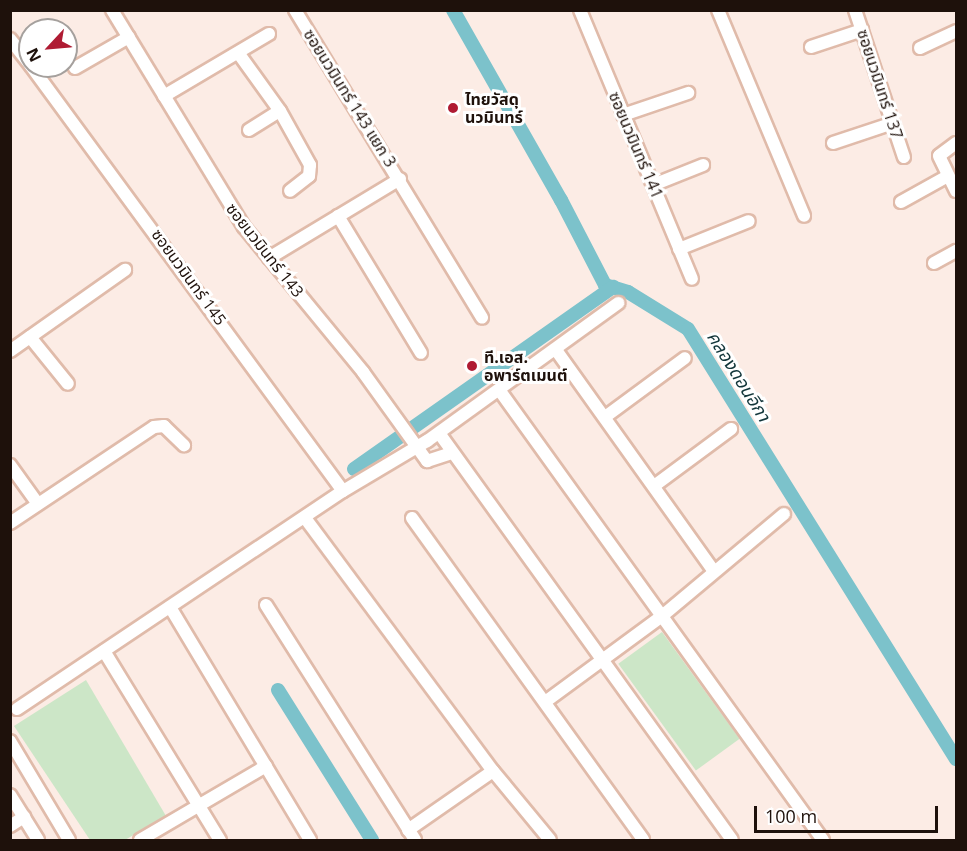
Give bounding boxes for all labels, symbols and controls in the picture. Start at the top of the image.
north arrow [18,18,78,78]
street label: ซอยนวมินทร์ 143 แยก 3 [300,25,400,171]
street label: ซอยนวมินทร์ 137 [853,27,907,141]
text: N [21,44,46,66]
place label: ไทยวัสดุ นวมินทร์ [465,89,523,127]
street label: ซอยนวมินทร์ 141 [605,89,667,201]
marker: ไทยวัสดุ นวมินทร์ [446,101,460,115]
street label: ซอยนวมินทร์ 143 [222,199,308,301]
street label: ซอยนวมินทร์ 145 [148,225,230,329]
water label: คลองดอนอีกา [703,327,775,425]
place label: ที.เอส. อพาร์ตเมนต์ [484,347,567,385]
marker: ที.เอส. อพาร์ตเมนต์ [465,359,479,373]
scale bar [757,794,942,832]
text: 100 m [765,804,817,828]

